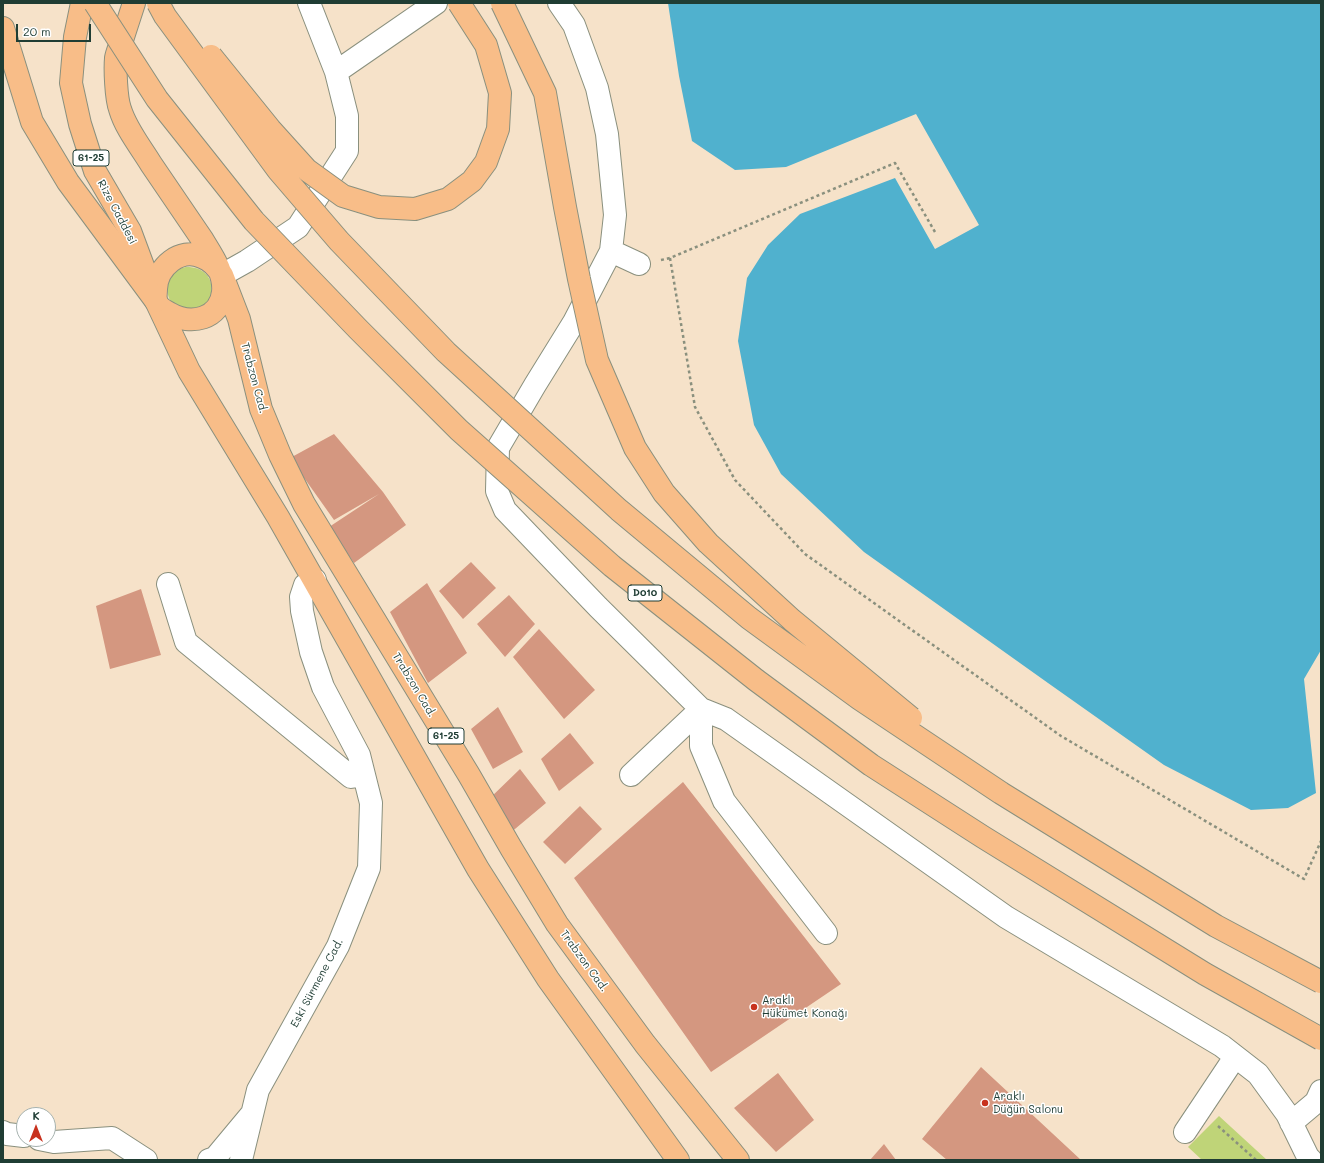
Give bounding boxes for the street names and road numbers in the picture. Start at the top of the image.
road number: 61-25 [73,150,109,166]
street label: Rize Caddesi [94,178,140,246]
street label: Trabzon Cad. [238,341,270,415]
road number: D010 [628,585,662,601]
street label: Trabzon Cad. [390,650,438,720]
road number: 61-25 [428,728,464,744]
street label: Trabzon Cad. [557,928,611,994]
street label: Eski Sürmene Cad. [288,936,346,1030]

